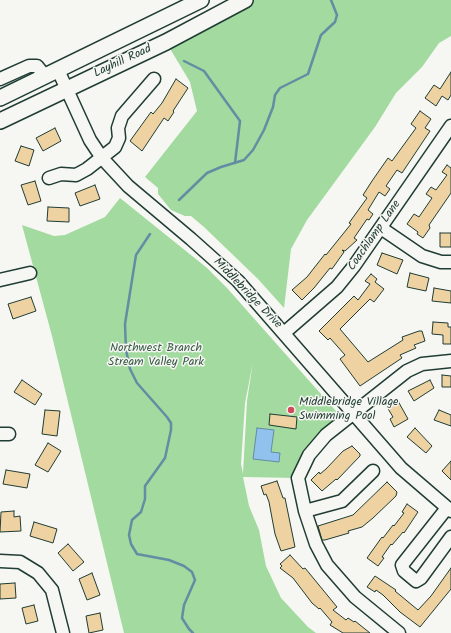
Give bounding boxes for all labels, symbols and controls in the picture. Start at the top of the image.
street label: Layhill Road [92,42,154,82]
street label: Coachlamp Lane [345,198,405,274]
street label: Middlebridge Drive [210,256,284,332]
park label: Northwest Branch Stream Valley Park [108,342,204,370]
place label: Middlebridge Village Swimming Pool [299,396,399,424]
marker: Middlebridge Village Swimming Pool [286,405,296,415]

